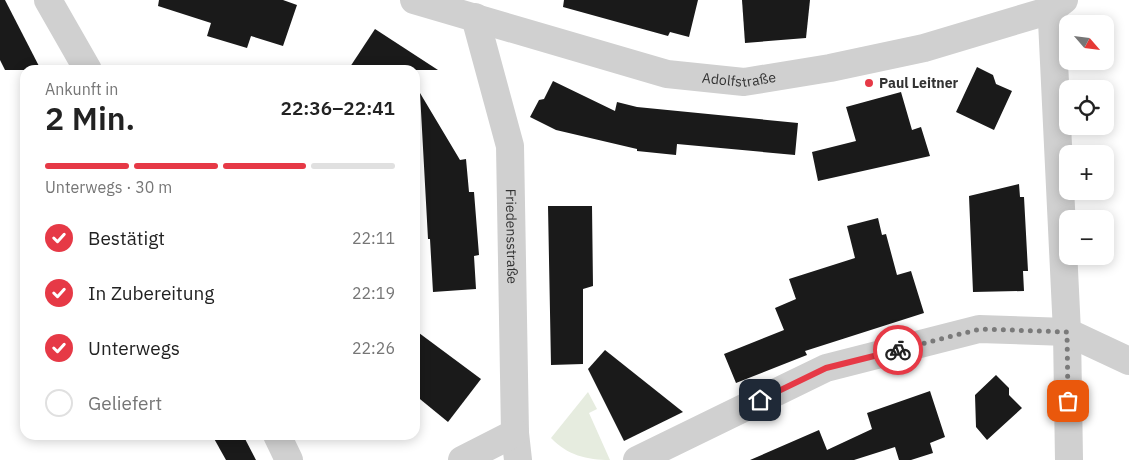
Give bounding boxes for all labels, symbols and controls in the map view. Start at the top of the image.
north arrow [1059,15,1114,70]
map controls [1059,15,1114,265]
street label: Adolfstraße [701,68,777,91]
place label: Paul Leitner [879,74,959,92]
marker: Paul Leitner [863,77,875,89]
text: Ankunft in [45,79,118,99]
button: locate [1059,80,1114,135]
text: 22:36–22:41 [281,96,395,120]
text: 2 Min. [45,97,135,139]
button: + [1059,145,1114,200]
text: Unterwegs · 30 m [45,177,172,197]
street label: Friedensstraße [502,189,521,284]
button: − [1059,210,1114,265]
icon: check [45,224,73,252]
text: Bestätigt [88,226,165,250]
text: 22:11 [352,228,395,248]
icon: check [45,279,73,307]
text: In Zubereitung [88,281,214,305]
text: 22:19 [352,283,395,303]
courier [873,325,923,375]
icon: check [45,334,73,362]
text: Unterwegs [88,336,180,360]
icon: bike [884,336,912,364]
text: 22:26 [352,338,395,358]
pin [739,379,781,421]
pin [1047,380,1089,422]
icon: home [746,386,774,414]
icon: bag [1054,387,1082,415]
text: Geliefert [88,391,162,415]

